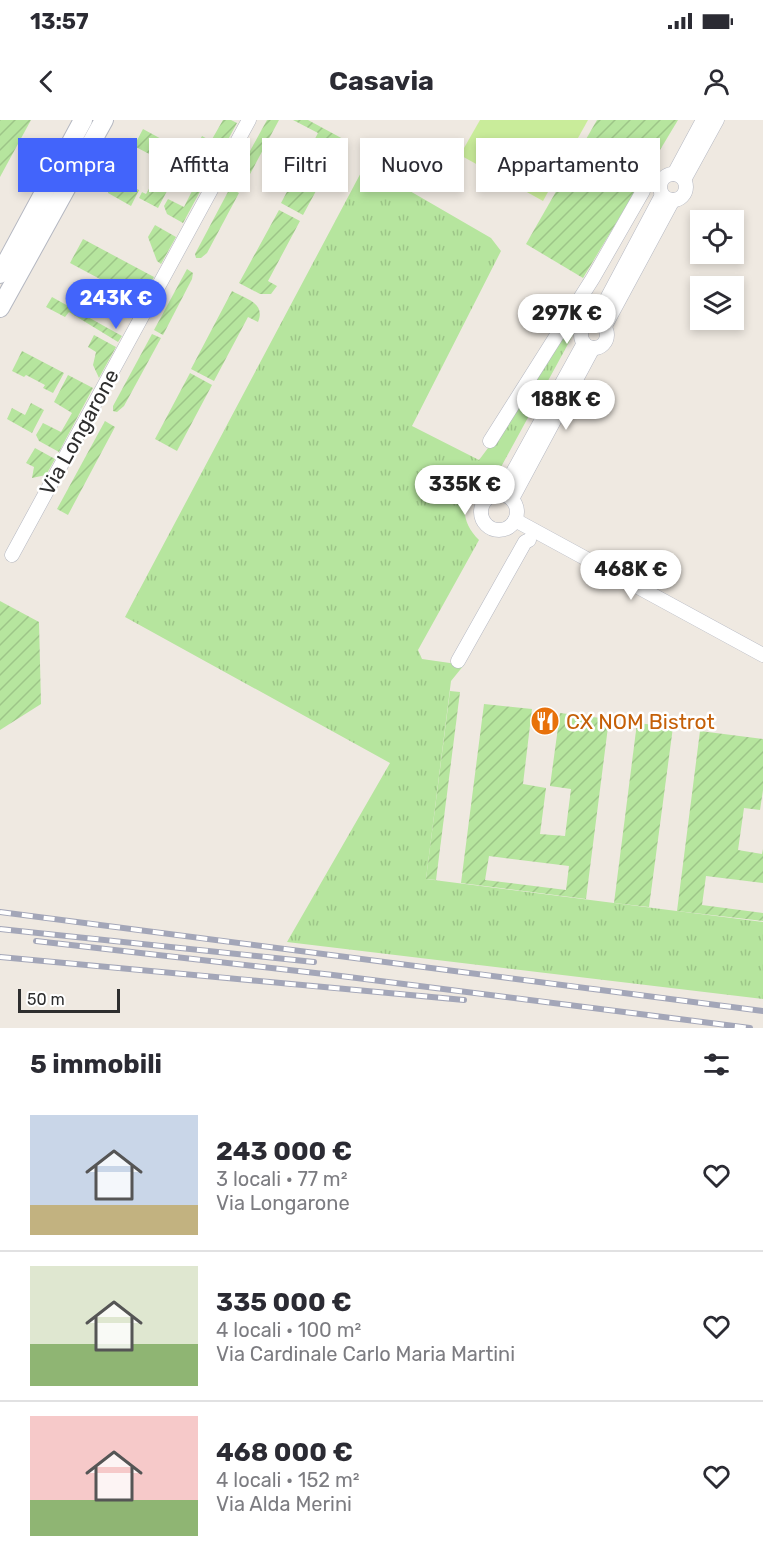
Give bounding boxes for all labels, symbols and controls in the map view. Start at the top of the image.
text: 13:57 [30,8,89,35]
icon: back [30,65,63,98]
text: Casavia [329,65,434,97]
icon: person [700,65,733,98]
chip: Compra [18,138,137,192]
chip: Affitta [149,138,250,192]
chip: Filtri [262,138,348,192]
chip: Nuovo [360,138,464,192]
chip: Appartamento [476,138,660,192]
map controls [690,210,744,330]
button: locate [690,210,744,264]
button: layers [690,276,744,330]
pin: 243K € [67,279,165,330]
text: 243K € [80,286,152,310]
pin: 297K € [518,294,616,345]
text: 297K € [532,301,602,325]
street label: Via Longarone [34,365,124,499]
pin: 188K € [517,380,615,431]
text: 188K € [531,387,601,411]
pin: 335K € [416,465,514,516]
text: 335K € [429,472,501,496]
pin: 468K € [582,550,680,601]
text: 468K € [594,557,668,581]
restaurant icon: CX NOM Bistrot [529,705,561,737]
place label: CX NOM Bistrot [566,709,715,734]
scale bar [18,986,120,1013]
text: 50 m [27,990,65,1009]
icon: filters [700,1048,733,1081]
text: 5 immobili [30,1049,162,1080]
text: 243 000 € [216,1136,352,1167]
icon: home [78,1139,150,1211]
icon: heart [700,1159,733,1192]
text: 3 locali · 77 m² [216,1167,347,1191]
text: Via Longarone [216,1191,350,1215]
text: 335 000 € [216,1287,352,1318]
icon: home [78,1290,150,1362]
icon: heart [700,1310,733,1343]
text: 4 locali · 100 m² [216,1318,361,1342]
text: Via Cardinale Carlo Maria Martini [216,1342,515,1366]
text: 468 000 € [216,1437,353,1468]
icon: home [78,1440,150,1512]
icon: heart [700,1460,733,1493]
text: 4 locali · 152 m² [216,1468,360,1492]
text: Via Alda Merini [216,1492,352,1516]

